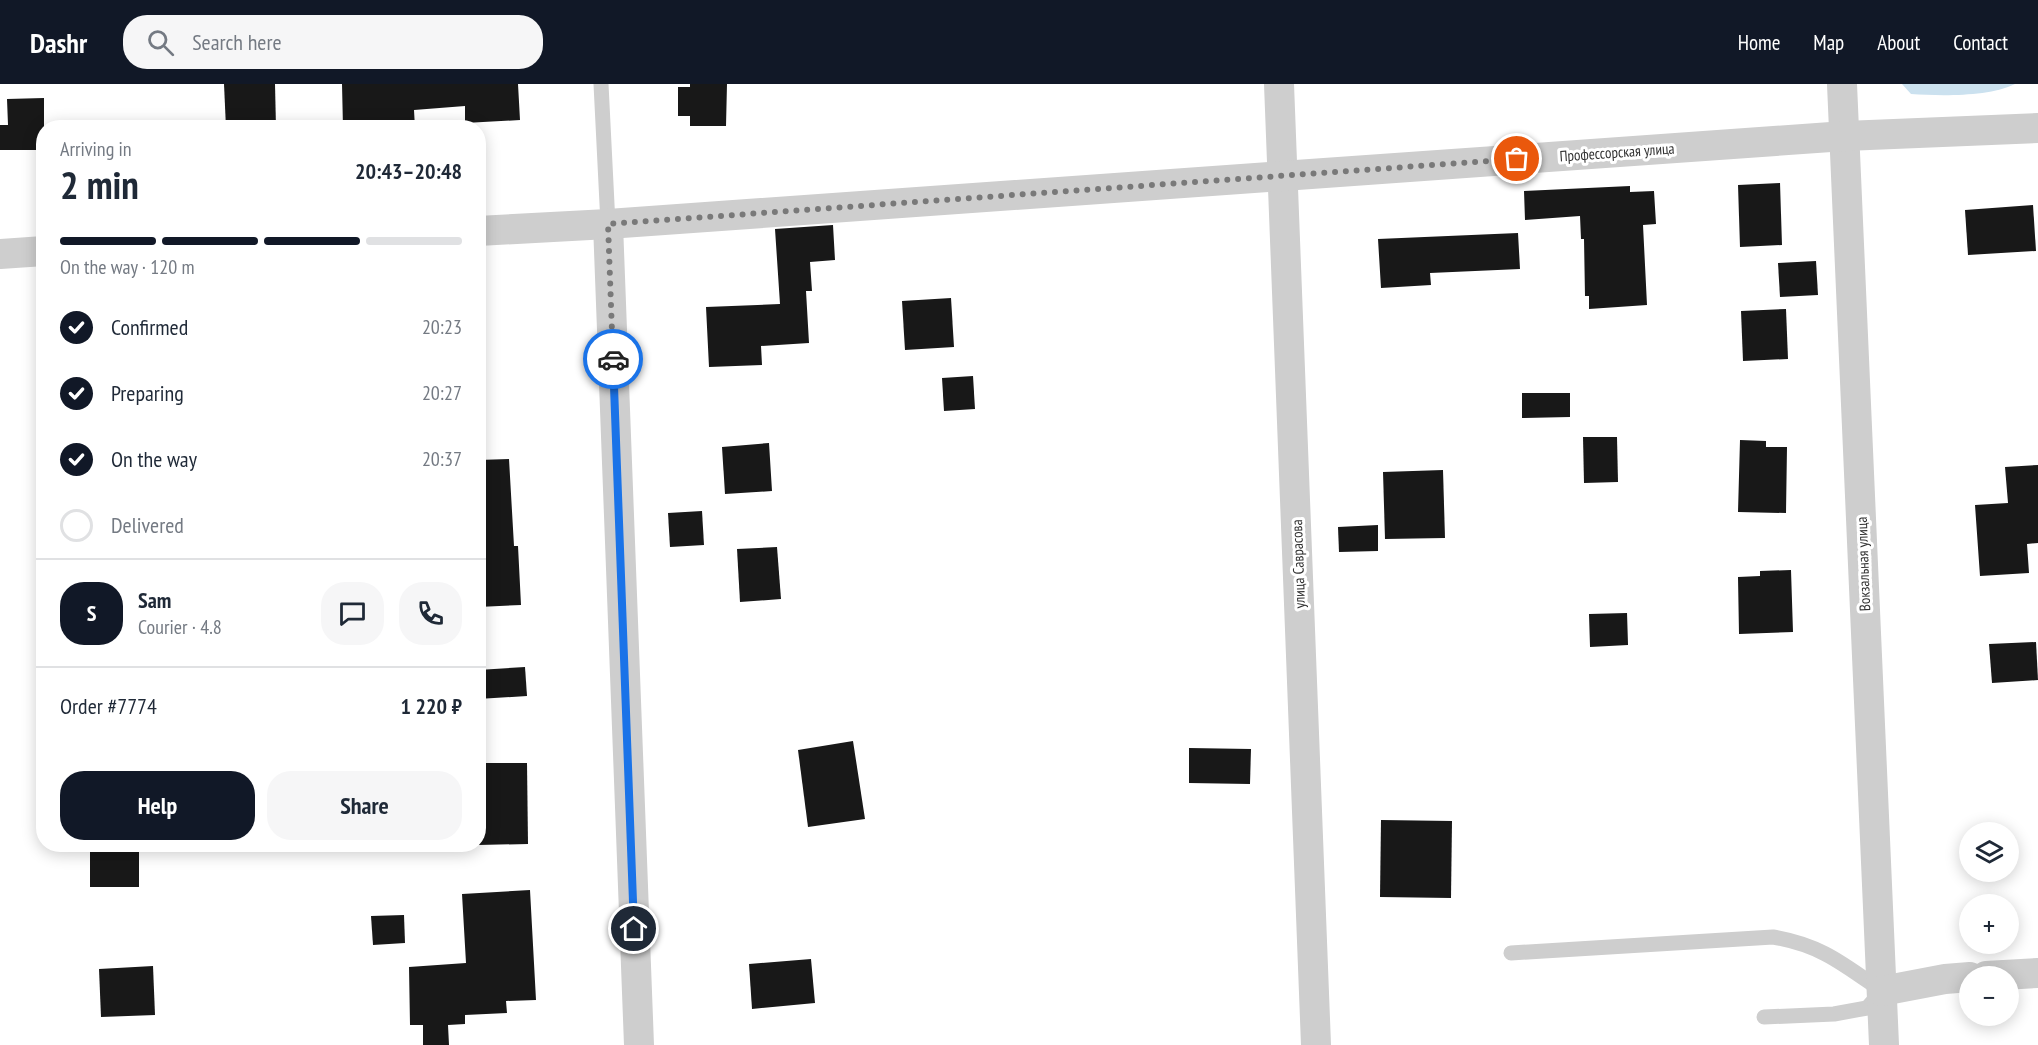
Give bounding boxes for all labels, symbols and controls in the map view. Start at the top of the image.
search box [123,15,543,69]
text: Dashr [30,24,87,61]
icon: search [144,26,177,59]
text: Search here [192,28,282,56]
text: Home [1738,29,1780,56]
text: Map [1813,29,1844,56]
text: About [1877,29,1920,56]
text: Contact [1953,29,2008,56]
pin [1491,133,1542,184]
text: Arriving in [60,136,132,162]
street label: Профессорская улица [1559,139,1675,165]
icon: bag [1500,142,1533,175]
text: 20:43–20:48 [355,157,462,185]
text: 2 min [60,159,139,210]
text: On the way · 120 m [60,254,195,280]
icon: check [60,311,93,344]
text: Confirmed [111,313,188,341]
text: 20:23 [422,314,462,340]
courier [583,329,643,389]
icon: car [597,343,630,376]
icon: check [60,377,93,410]
text: Preparing [111,379,184,407]
text: 20:27 [422,380,462,406]
icon: check [60,443,93,476]
text: On the way [111,445,197,473]
text: 20:37 [422,446,462,472]
text: Delivered [111,511,184,539]
street label: Вокзальная улица [1852,516,1874,612]
street label: улица Саврасова [1287,519,1309,609]
button: chat [321,582,384,645]
button: phone [399,582,462,645]
text: Sam [138,586,171,614]
text: S [87,599,96,627]
text: Courier · 4.8 [138,614,222,640]
text: Order #7774 [60,692,157,720]
text: 1 220 ₽ [400,692,462,720]
button: Help [60,771,255,840]
button: Share [267,771,462,840]
map controls [1959,822,2019,1026]
button: layers [1959,822,2019,882]
button: + [1959,894,2019,954]
pin [608,903,659,954]
icon: home [617,912,650,945]
button: − [1959,966,2019,1026]

